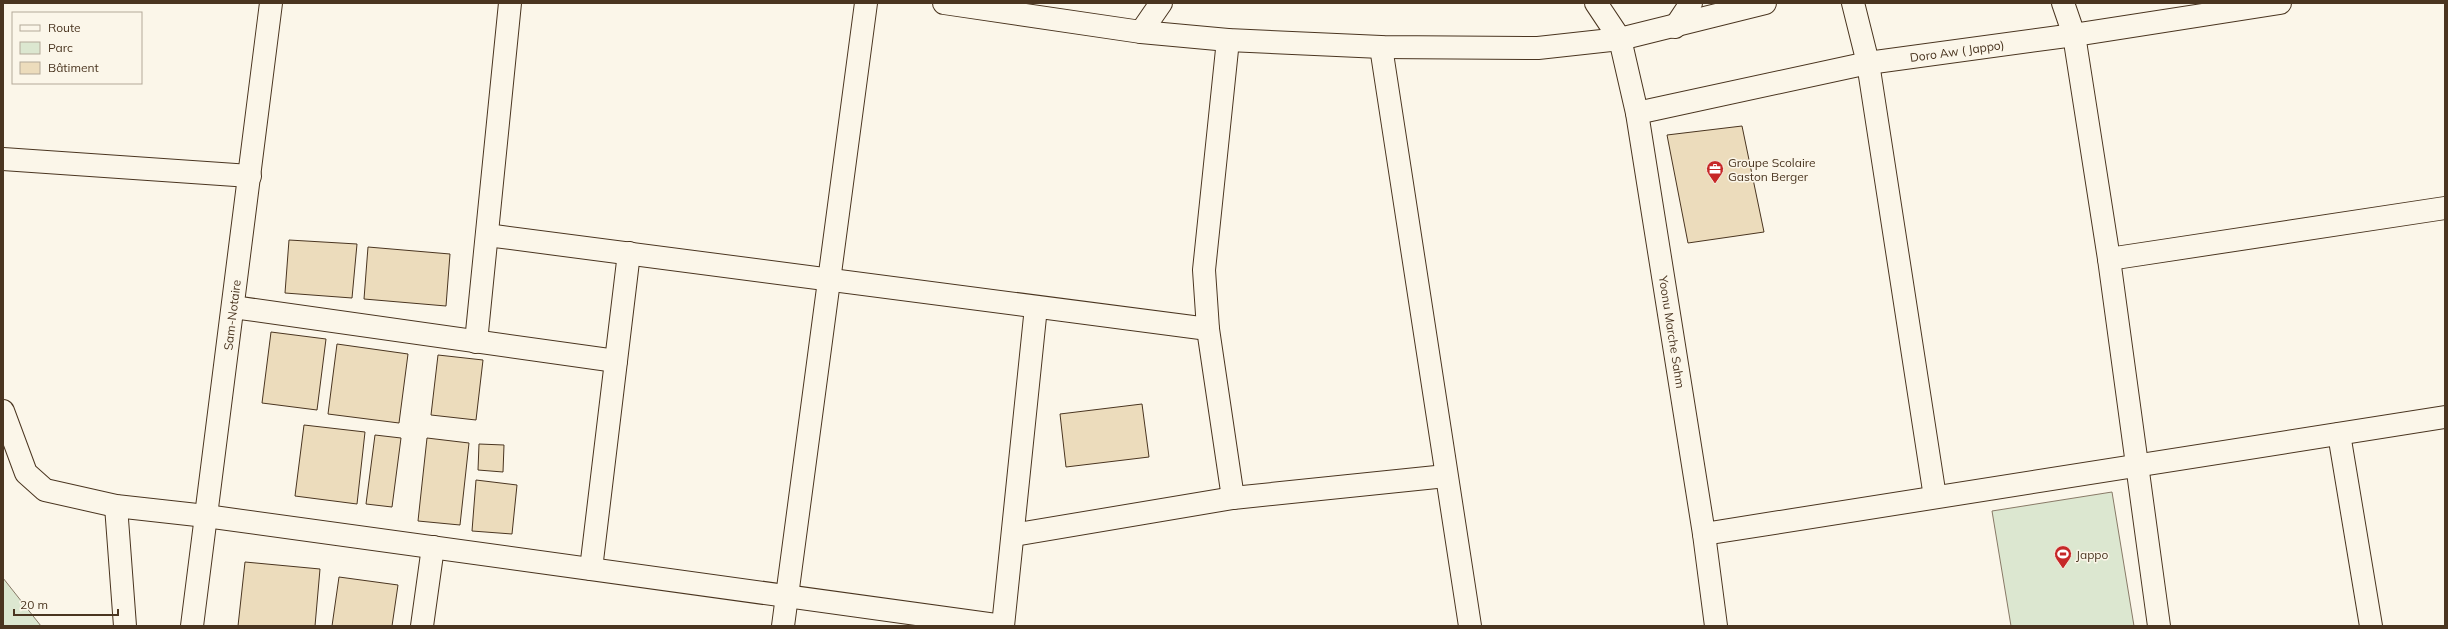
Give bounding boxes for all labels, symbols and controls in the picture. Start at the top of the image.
legend [12,12,142,84]
text: Route [48,20,81,35]
street label: Doro Aw ( Jappo) [1909,37,2005,65]
text: Parc [48,40,73,55]
text: Bâtiment [48,60,99,75]
place label: Groupe Scolaire Gaston Berger [1728,155,1816,184]
office icon: Groupe Scolaire Gaston Berger [1705,159,1725,184]
street label: Yoonu Marche Sahm [1656,274,1688,389]
street label: Sam-Notaire [220,279,244,351]
sports icon: Jappo [2053,544,2073,569]
place label: Jappo [2076,547,2109,562]
scale bar [14,591,118,617]
text: 20 m [20,597,48,612]

